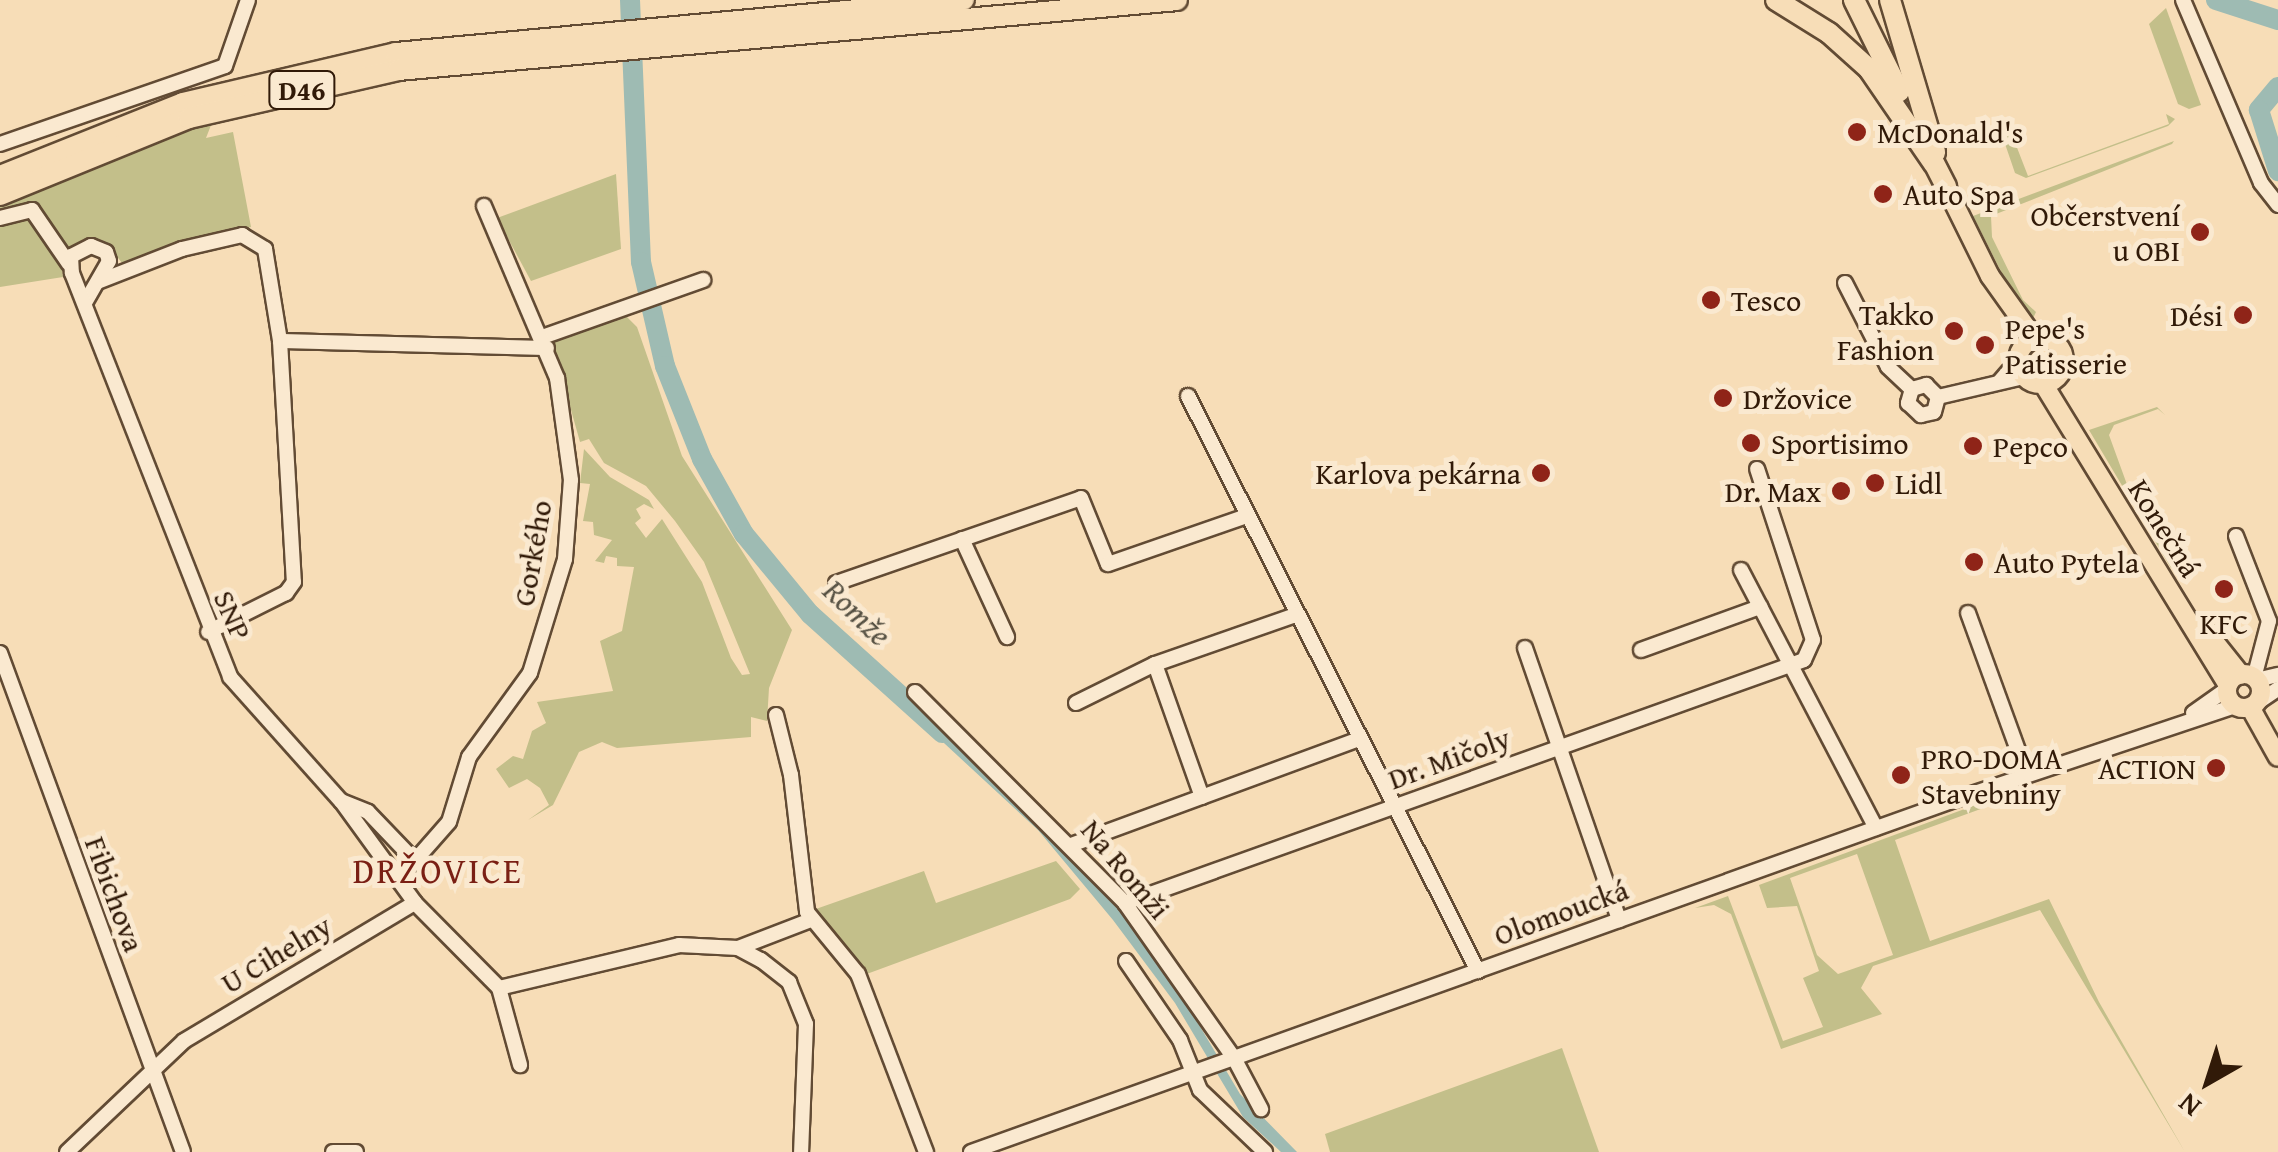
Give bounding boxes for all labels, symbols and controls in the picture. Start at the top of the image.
road number: D46 [267,67,337,113]
place label: McDonald's [1877,114,2024,150]
marker: McDonald's [1846,121,1868,143]
place label: Auto Spa [1903,176,2015,212]
marker: Auto Spa [1872,183,1894,205]
place label: Občerstvení u OBI [2030,197,2180,268]
marker: Občerstvení u OBI [2189,221,2211,243]
place label: Tesco [1731,282,1801,318]
marker: Tesco [1700,289,1722,311]
place label: Takko Fashion [1837,296,1934,366]
place label: Dési [2170,297,2223,333]
marker: Dési [2232,304,2254,326]
place label: Pepe's Patisserie [2005,310,2127,380]
marker: Takko Fashion [1943,320,1965,342]
marker: Pepe's Patisserie [1974,334,1996,356]
place label: Držovice [1743,380,1852,416]
marker: Držovice [1712,387,1734,409]
place label: Sportisimo [1771,425,1909,461]
place label: Pepco [1993,428,2068,464]
marker: Sportisimo [1740,432,1762,454]
marker: Pepco [1962,435,1984,457]
place label: Karlova pekárna [1315,455,1521,491]
marker: Karlova pekárna [1530,462,1552,484]
place label: Lidl [1895,465,1942,501]
marker: Lidl [1864,472,1886,494]
place label: Dr. Max [1725,473,1821,509]
street label: Konečná [2121,473,2209,583]
marker: Dr. Max [1830,480,1852,502]
street label: Gorkého [505,497,559,609]
place label: Auto Pytela [1994,544,2139,580]
marker: Auto Pytela [1963,551,1985,573]
water label: Romže [815,572,899,654]
marker: KFC [2213,578,2235,600]
street label: SNP [206,585,260,645]
place label: KFC [2200,605,2248,641]
street label: Dr. Mičoly [1383,719,1515,797]
place label: PRO-DOMA Stavebniny [1921,740,2062,810]
place label: ACTION [2098,750,2196,786]
marker: ACTION [2205,757,2227,779]
marker: PRO-DOMA Stavebniny [1890,764,1912,786]
street label: Na Romži [1074,812,1178,926]
street label: Fibichova [78,831,152,957]
district label: DRŽOVICE [353,850,523,892]
street label: Olomoucká [1489,871,1633,953]
street label: U Cihelny [214,907,338,1001]
north arrow [2158,1032,2258,1132]
text: N [2169,1084,2209,1128]

